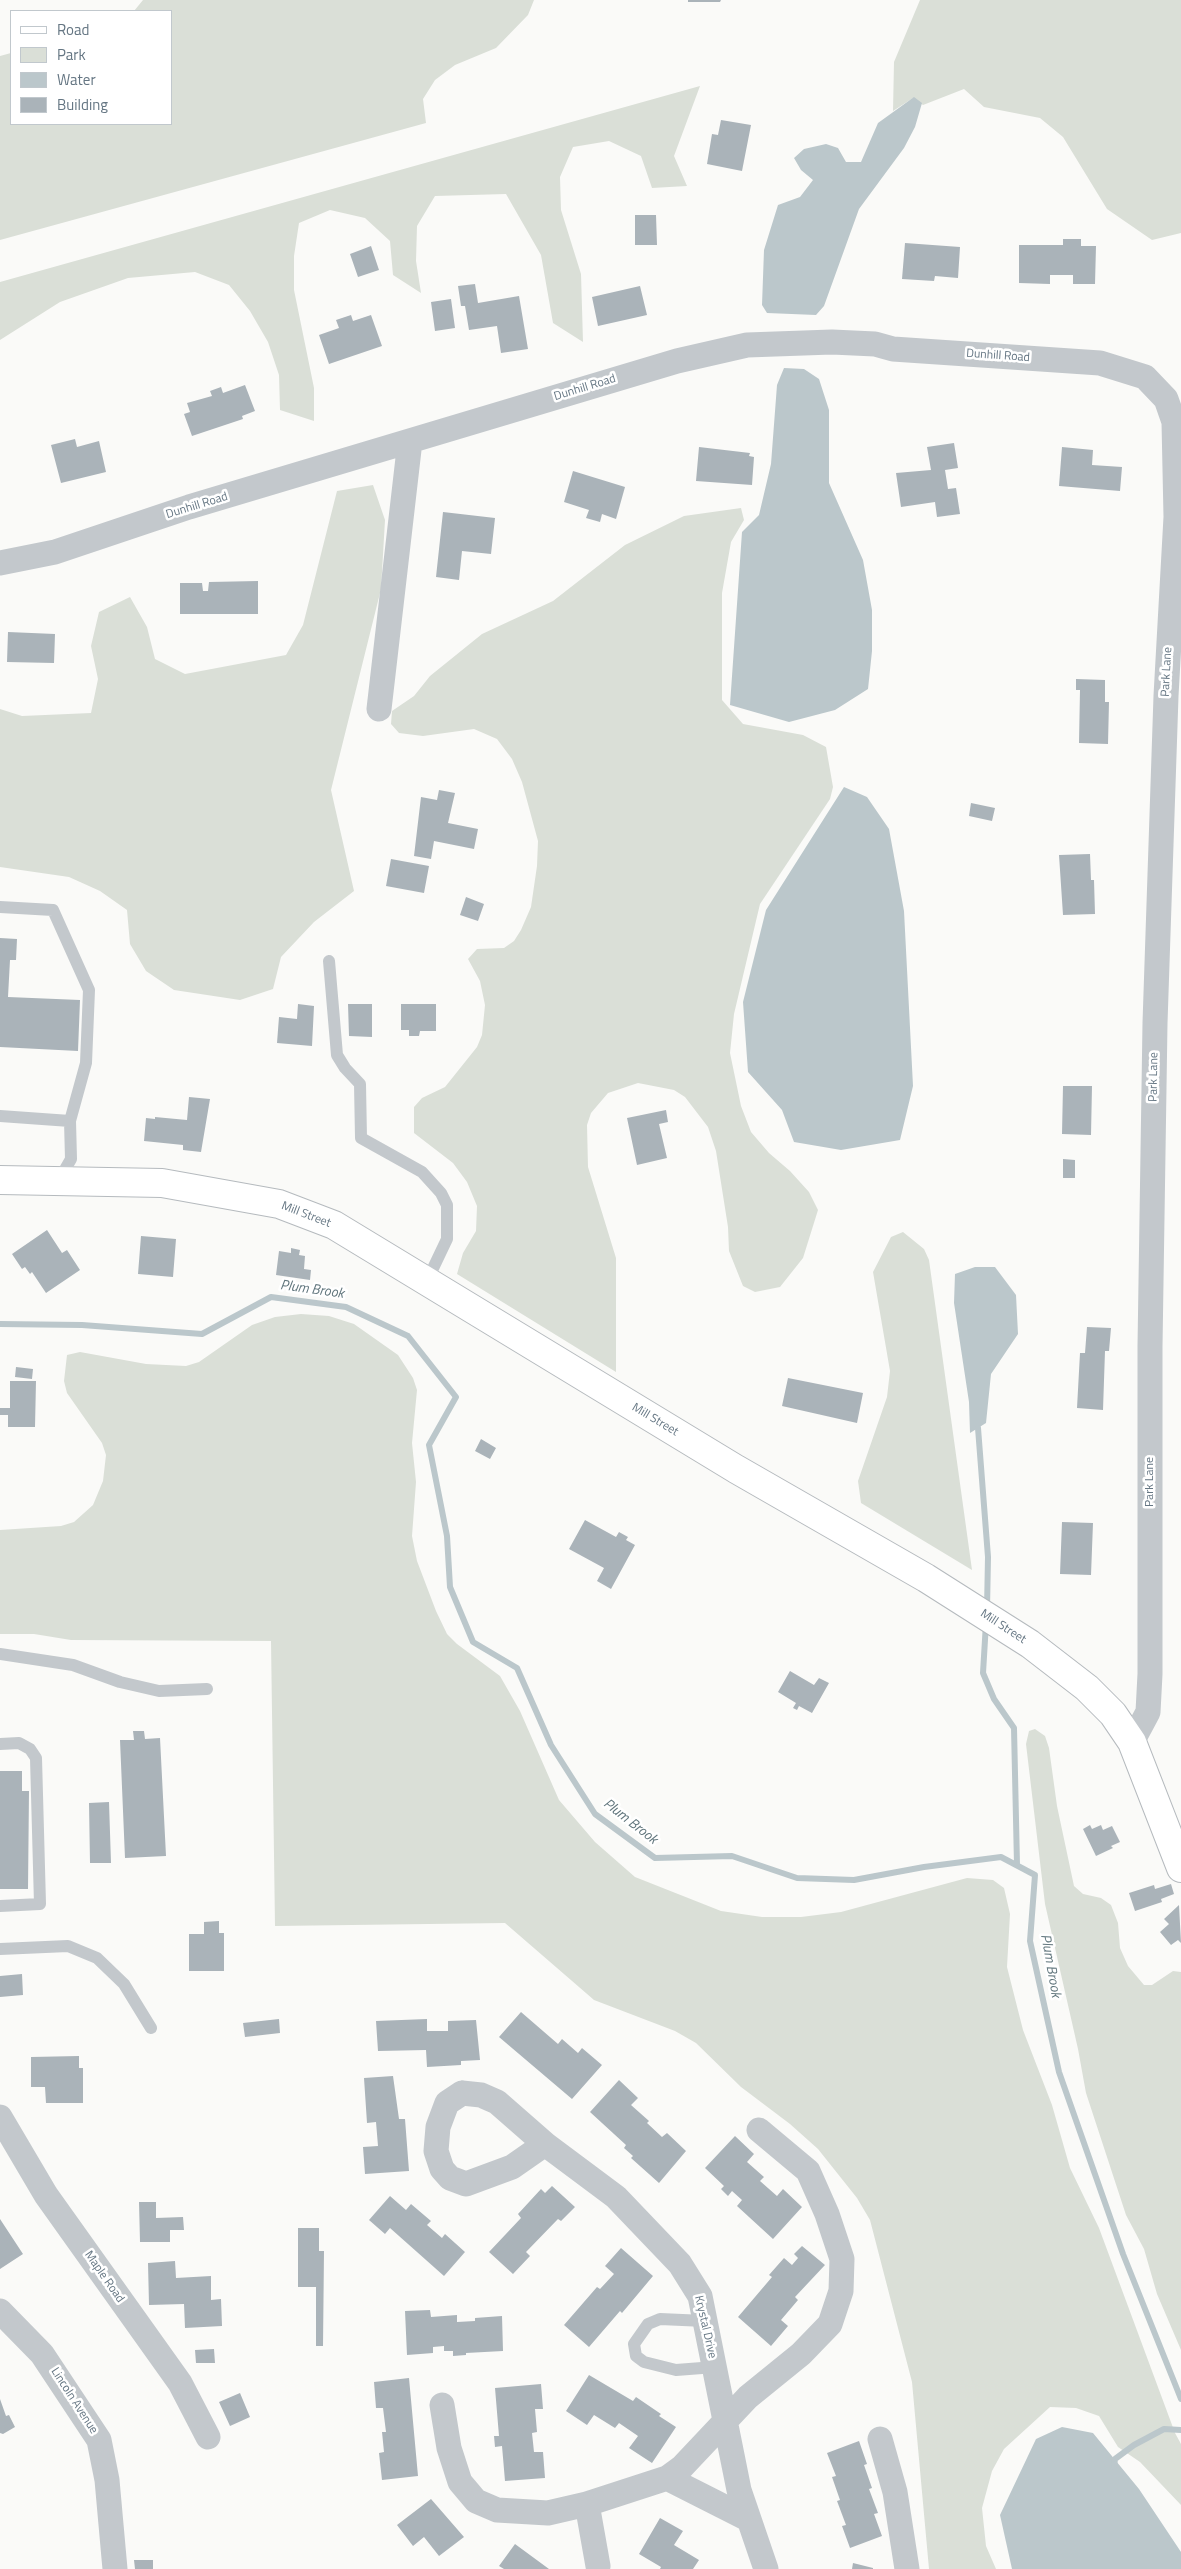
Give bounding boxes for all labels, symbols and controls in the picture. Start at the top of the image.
legend [10,10,172,125]
text: Road [57,18,89,41]
text: Park [57,43,86,66]
text: Water [57,68,96,91]
text: Building [57,93,108,116]
street label: Dunhill Road [966,347,1030,365]
street label: Dunhill Road [552,372,618,404]
street label: Dunhill Road [164,490,230,522]
street label: Park Lane [1159,647,1175,697]
street label: Park Lane [1146,1052,1162,1102]
street label: Mill Street [279,1199,333,1231]
water label: Plum Brook [279,1277,345,1303]
street label: Mill Street [629,1400,681,1440]
street label: Park Lane [1143,1457,1157,1507]
street label: Mill Street [977,1607,1029,1647]
water label: Plum Brook [600,1796,660,1848]
water label: Plum Brook [1036,1933,1064,1999]
street label: Maple Road [81,2248,127,2306]
street label: Krystal Drive [691,2294,719,2360]
street label: Lincoln Avenue [47,2365,101,2437]

